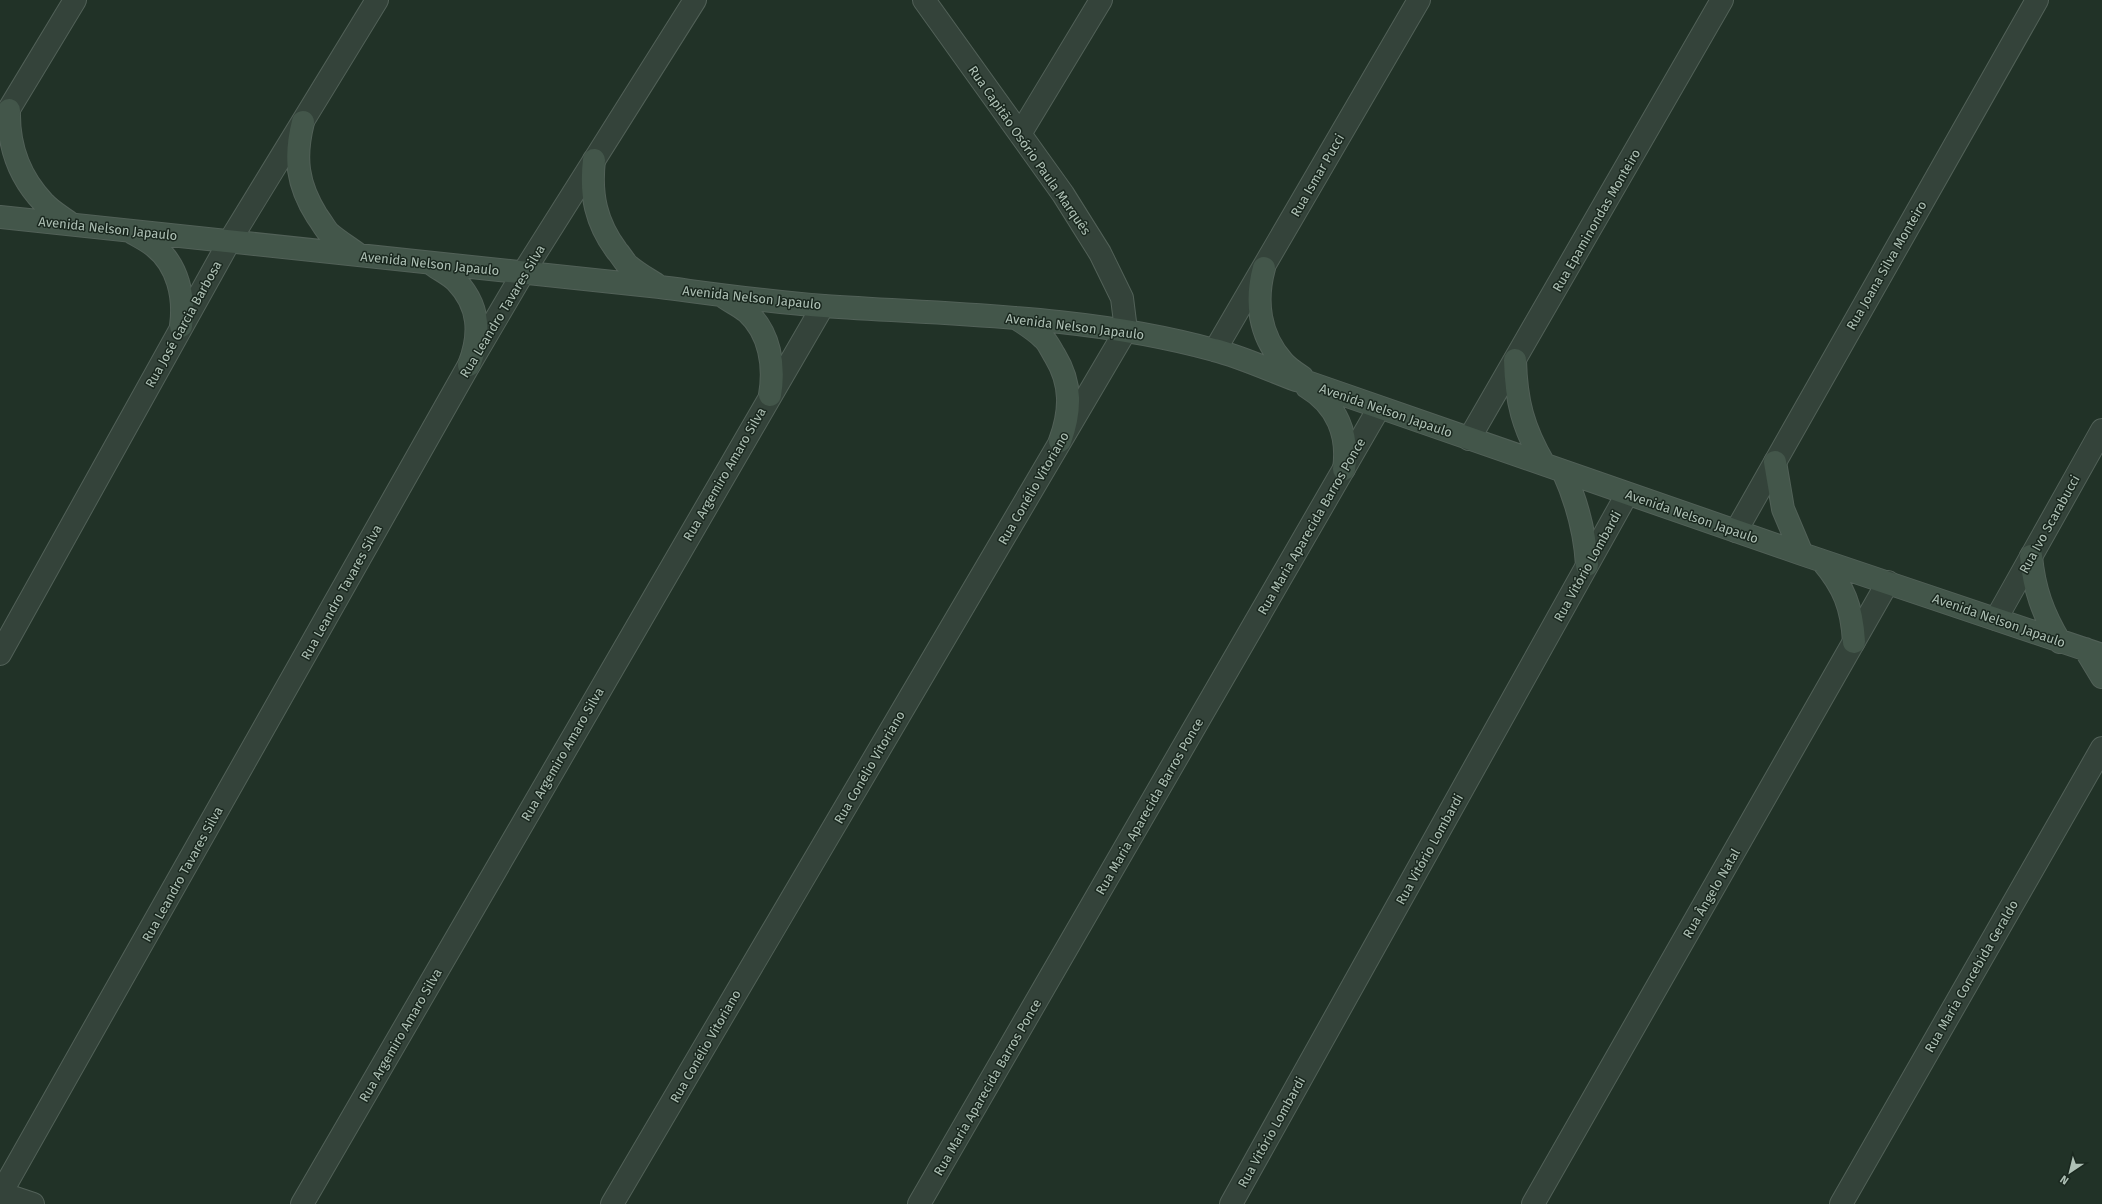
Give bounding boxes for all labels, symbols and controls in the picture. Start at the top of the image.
street label: Rua Capitão Osório Paula Marquês [965,63,1094,238]
street label: Rua Ismar Pucci [1288,131,1347,219]
street label: Rua Epaminondas Monteiro [1549,146,1643,294]
street label: Rua Joana Silva Monteiro [1843,198,1930,332]
street label: Avenida Nelson Japaulo [38,214,178,243]
street label: Rua Leandro Tavares Silva [457,242,548,380]
street label: Avenida Nelson Japaulo [360,249,500,278]
street label: Rua José Garcia Barbosa [142,258,225,390]
street label: Avenida Nelson Japaulo [682,283,822,312]
street label: Avenida Nelson Japaulo [1005,311,1145,342]
street label: Avenida Nelson Japaulo [1317,381,1454,440]
street label: Rua Argemiro Amaro Silva [680,405,769,544]
street label: Rua Conélio Vitoriano [995,429,1072,547]
street label: Rua Maria Aparecida Barros Ponce [1255,435,1368,617]
street label: Rua Ivo Scarabucci [2016,472,2083,576]
street label: Avenida Nelson Japaulo [1623,487,1760,546]
street label: Rua Vitório Lombardi [1551,508,1624,624]
street label: Rua Leandro Tavares Silva [298,522,385,662]
street label: Avenida Nelson Japaulo [1930,591,2067,650]
street label: Rua Argemiro Amaro Silva [518,685,607,824]
street label: Rua Conélio Vitoriano [831,708,908,826]
street label: Rua Maria Aparecida Barros Ponce [1093,715,1206,897]
street label: Rua Vitório Lombardi [1393,791,1466,907]
street label: Rua Leandro Tavares Silva [139,804,226,944]
street label: Rua Ângelo Natal [1680,846,1743,941]
street label: Rua Maria Concebida Geraldo [1922,898,2021,1055]
street label: Rua Argemiro Amaro Silva [356,966,445,1105]
street label: Rua Conélio Vitoriano [667,987,744,1105]
street label: Rua Maria Aparecida Barros Ponce [931,996,1044,1178]
street label: Rua Vitório Lombardi [1235,1074,1308,1190]
north arrow [2050,1152,2090,1192]
text: N [2058,1172,2071,1187]

